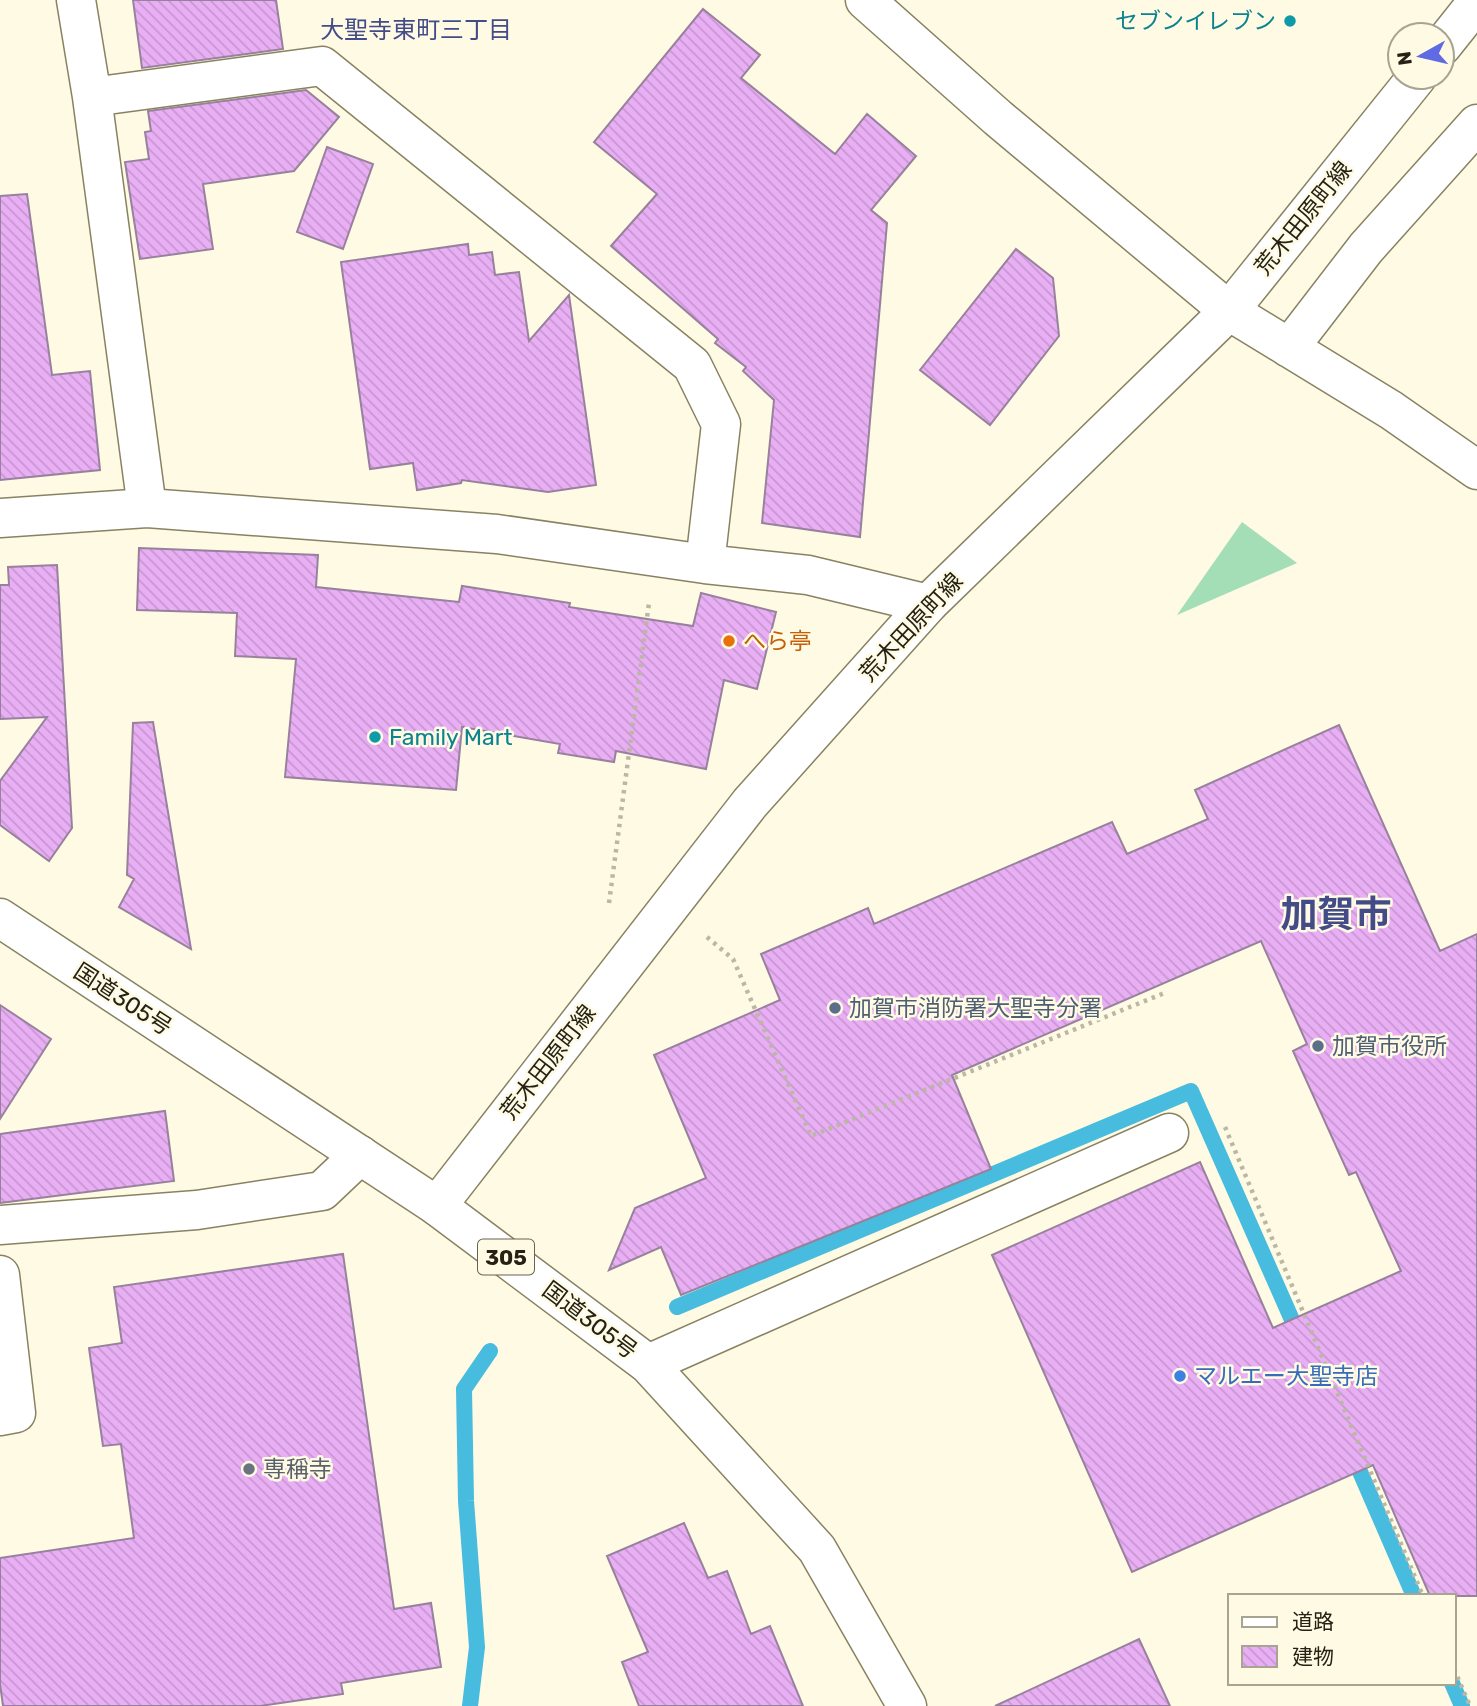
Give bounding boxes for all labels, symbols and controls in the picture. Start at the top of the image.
place label: セブンイレブン [1115,7,1276,35]
marker: セブンイレブン [1282,13,1298,29]
district label: 大聖寺東町三丁目 [320,16,512,44]
north arrow [1386,21,1456,91]
text: N [1392,50,1417,67]
street label: 荒木田原町線 [1249,156,1357,280]
street label: 荒木田原町線 [854,567,968,687]
place label: へら亭 [743,627,812,655]
marker: へら亭 [721,633,737,649]
place label: Family Mart [389,723,513,751]
marker: Family Mart [367,729,383,745]
district label: 加賀市 [1281,892,1392,936]
street label: 国道305号 [69,957,177,1041]
place label: 加賀市消防署大聖寺分署 [849,994,1102,1022]
street label: 荒木田原町線 [494,999,602,1125]
marker: 加賀市消防署大聖寺分署 [827,1000,843,1016]
place label: 加賀市役所 [1332,1032,1447,1060]
marker: 加賀市役所 [1310,1038,1326,1054]
road number: 305 [478,1240,534,1274]
street label: 国道305号 [537,1275,643,1365]
place label: マルエー大聖寺店 [1194,1362,1378,1390]
marker: マルエー大聖寺店 [1172,1368,1188,1384]
place label: 専稱寺 [263,1455,332,1483]
marker: 専稱寺 [241,1461,257,1477]
legend [1228,1594,1456,1685]
text: 道路 [1292,1609,1334,1634]
text: 建物 [1292,1644,1334,1669]

